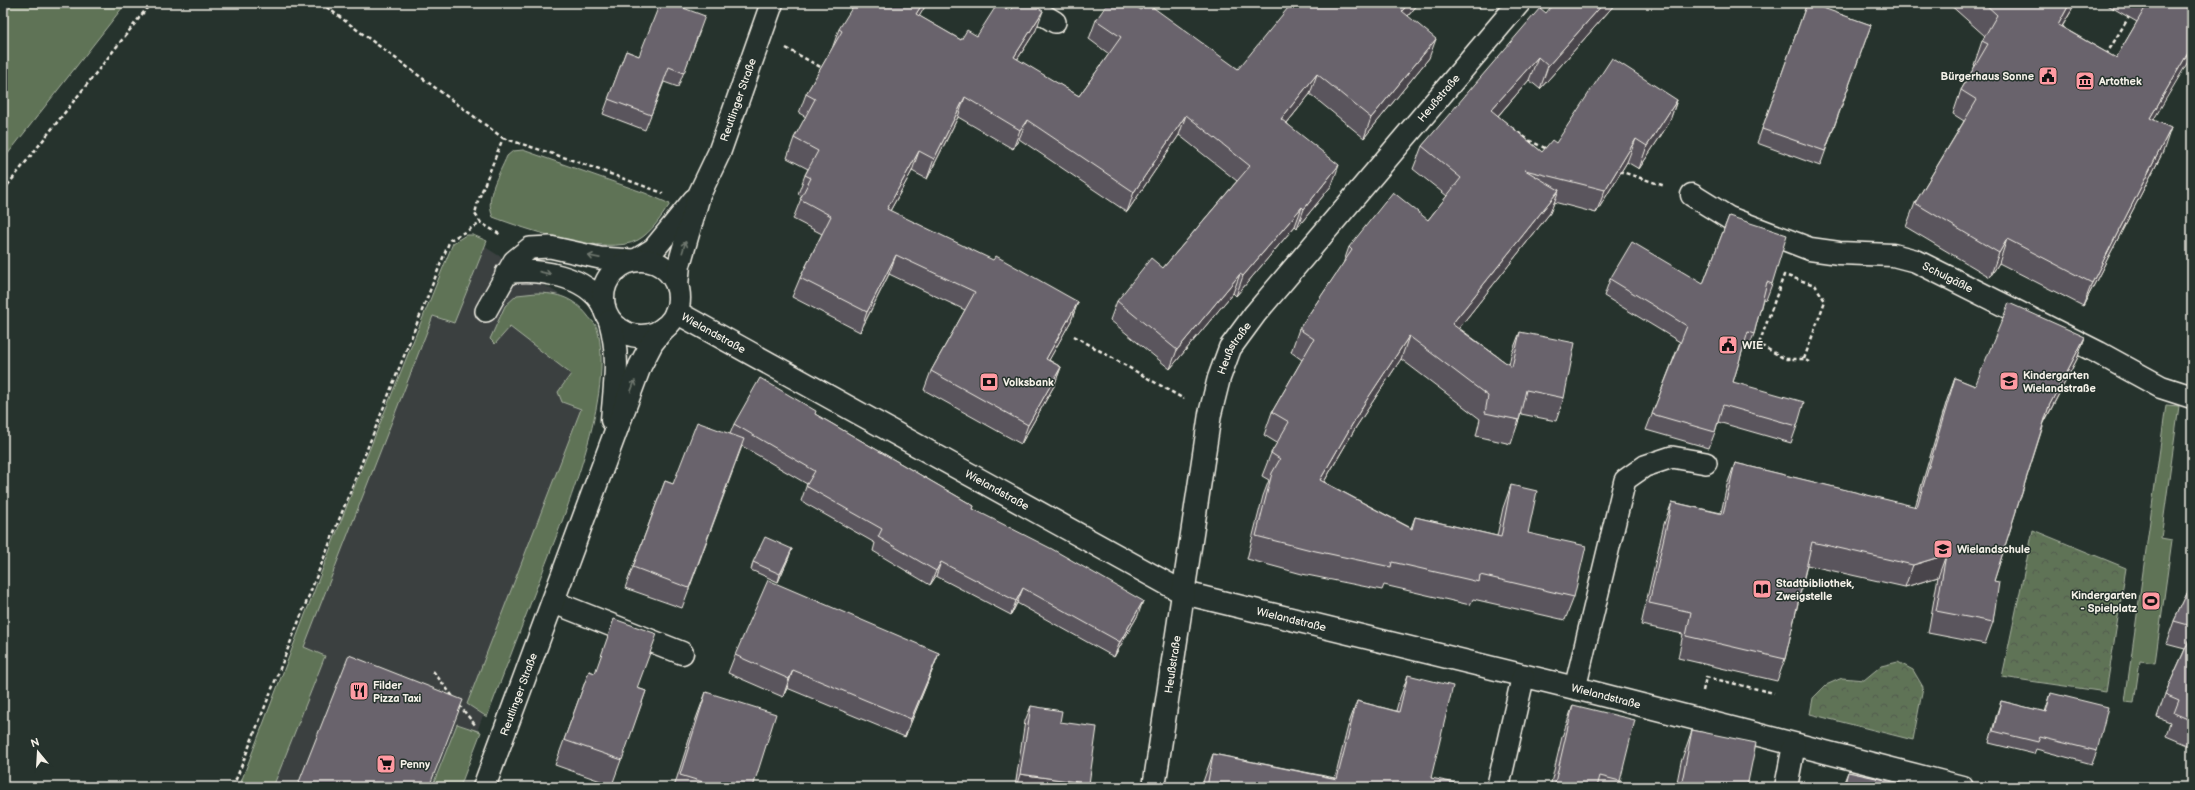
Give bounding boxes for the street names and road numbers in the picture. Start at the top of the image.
street label: Reutlinger Straße [718,56,759,143]
street label: Heußstraße [1415,71,1463,125]
street label: Schulgäßle [1920,259,1975,296]
street label: Wielandstraße [679,310,748,356]
street label: Heußstraße [1215,319,1254,376]
street label: Wielandstraße [963,467,1032,513]
street label: Wielandstraße [1255,605,1328,634]
street label: Heußstraße [1162,634,1184,694]
street label: Reutlinger Straße [498,651,540,738]
street label: Wielandstraße [1570,681,1643,712]

